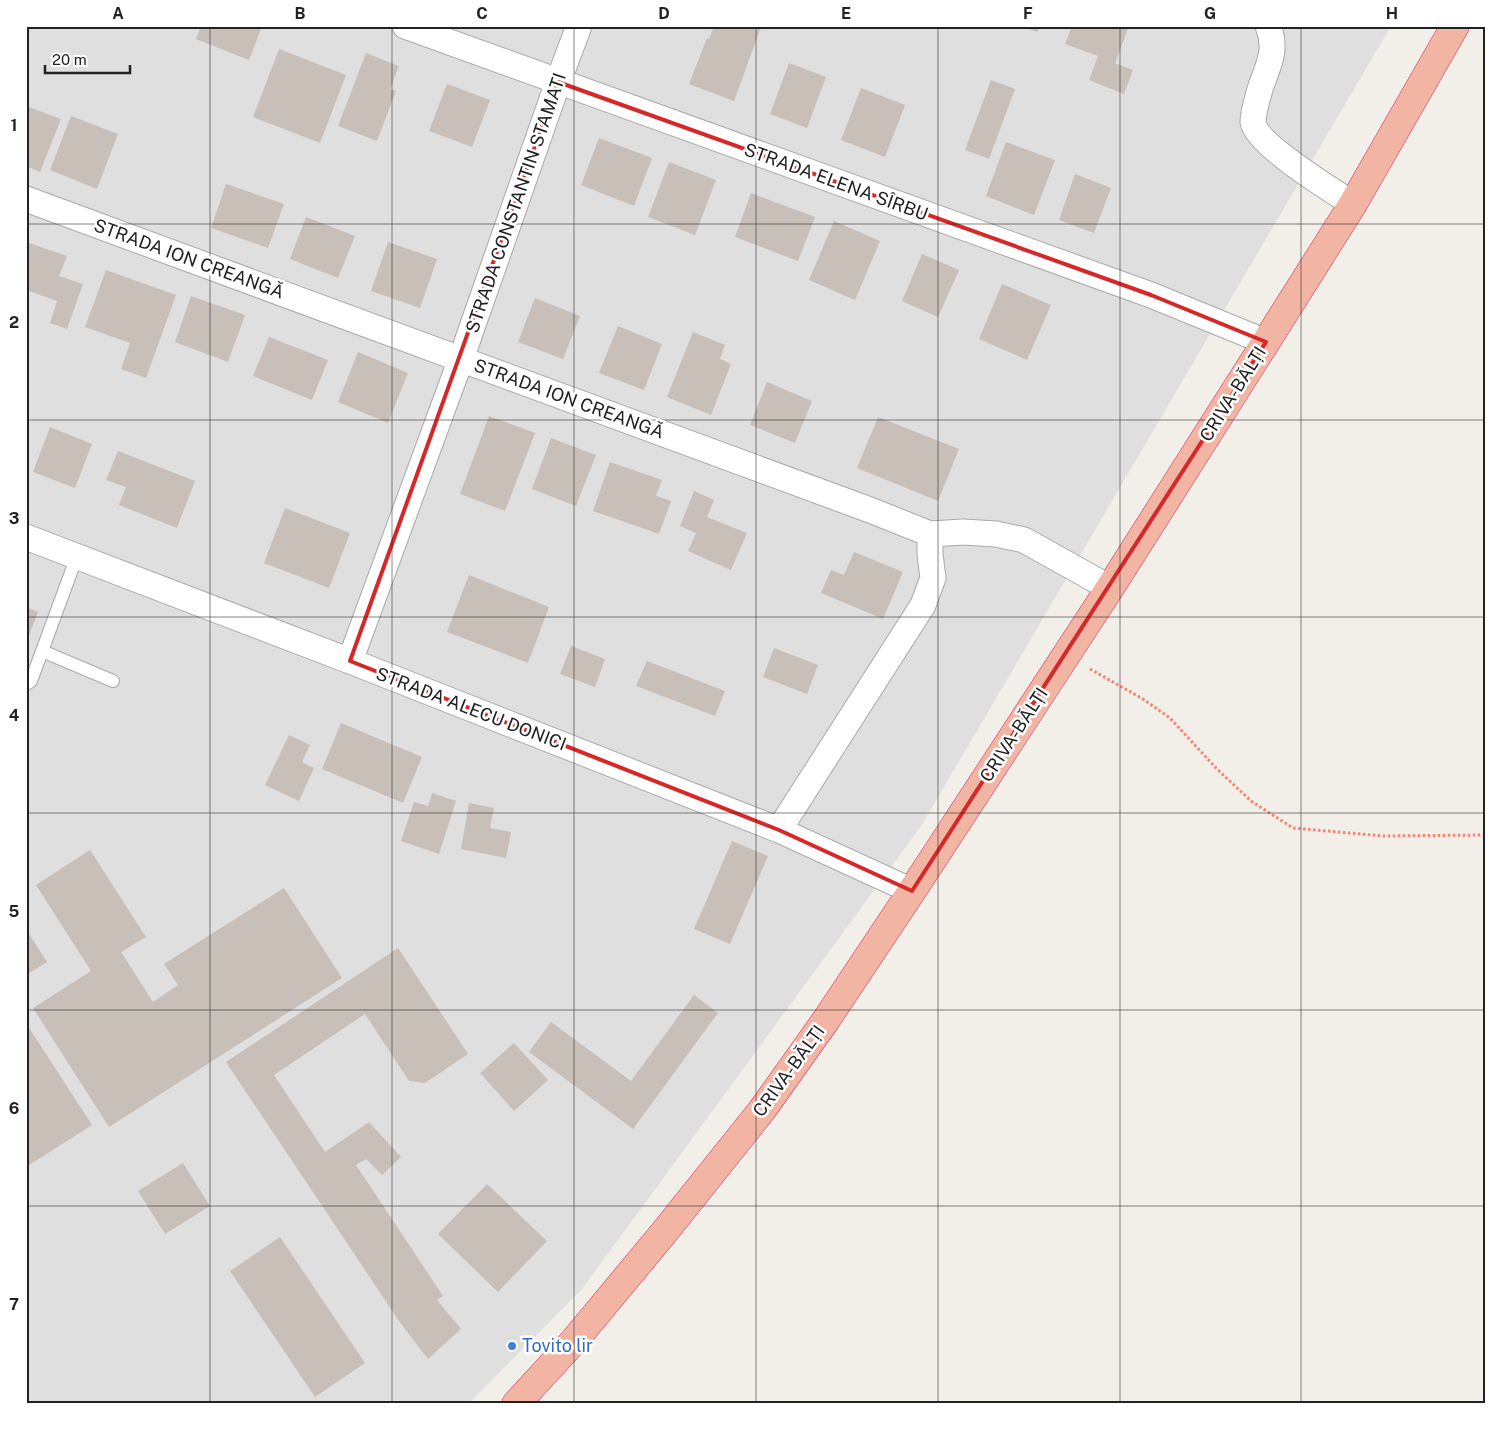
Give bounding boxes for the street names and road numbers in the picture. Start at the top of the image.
street label: STRADA CONSTANTIN STAMATI [461,70,570,335]
street label: STRADA ELENA SÎRBU [741,138,931,225]
street label: STRADA ION CREANGĂ [91,214,287,303]
street label: CRIVA-BĂLȚI [1195,342,1270,445]
street label: STRADA ION CREANGĂ [471,354,667,443]
street label: STRADA ALECU DONICI [373,663,569,755]
street label: CRIVA-BĂLȚI [975,684,1052,786]
street label: CRIVA-BĂLȚI [748,1021,829,1121]

